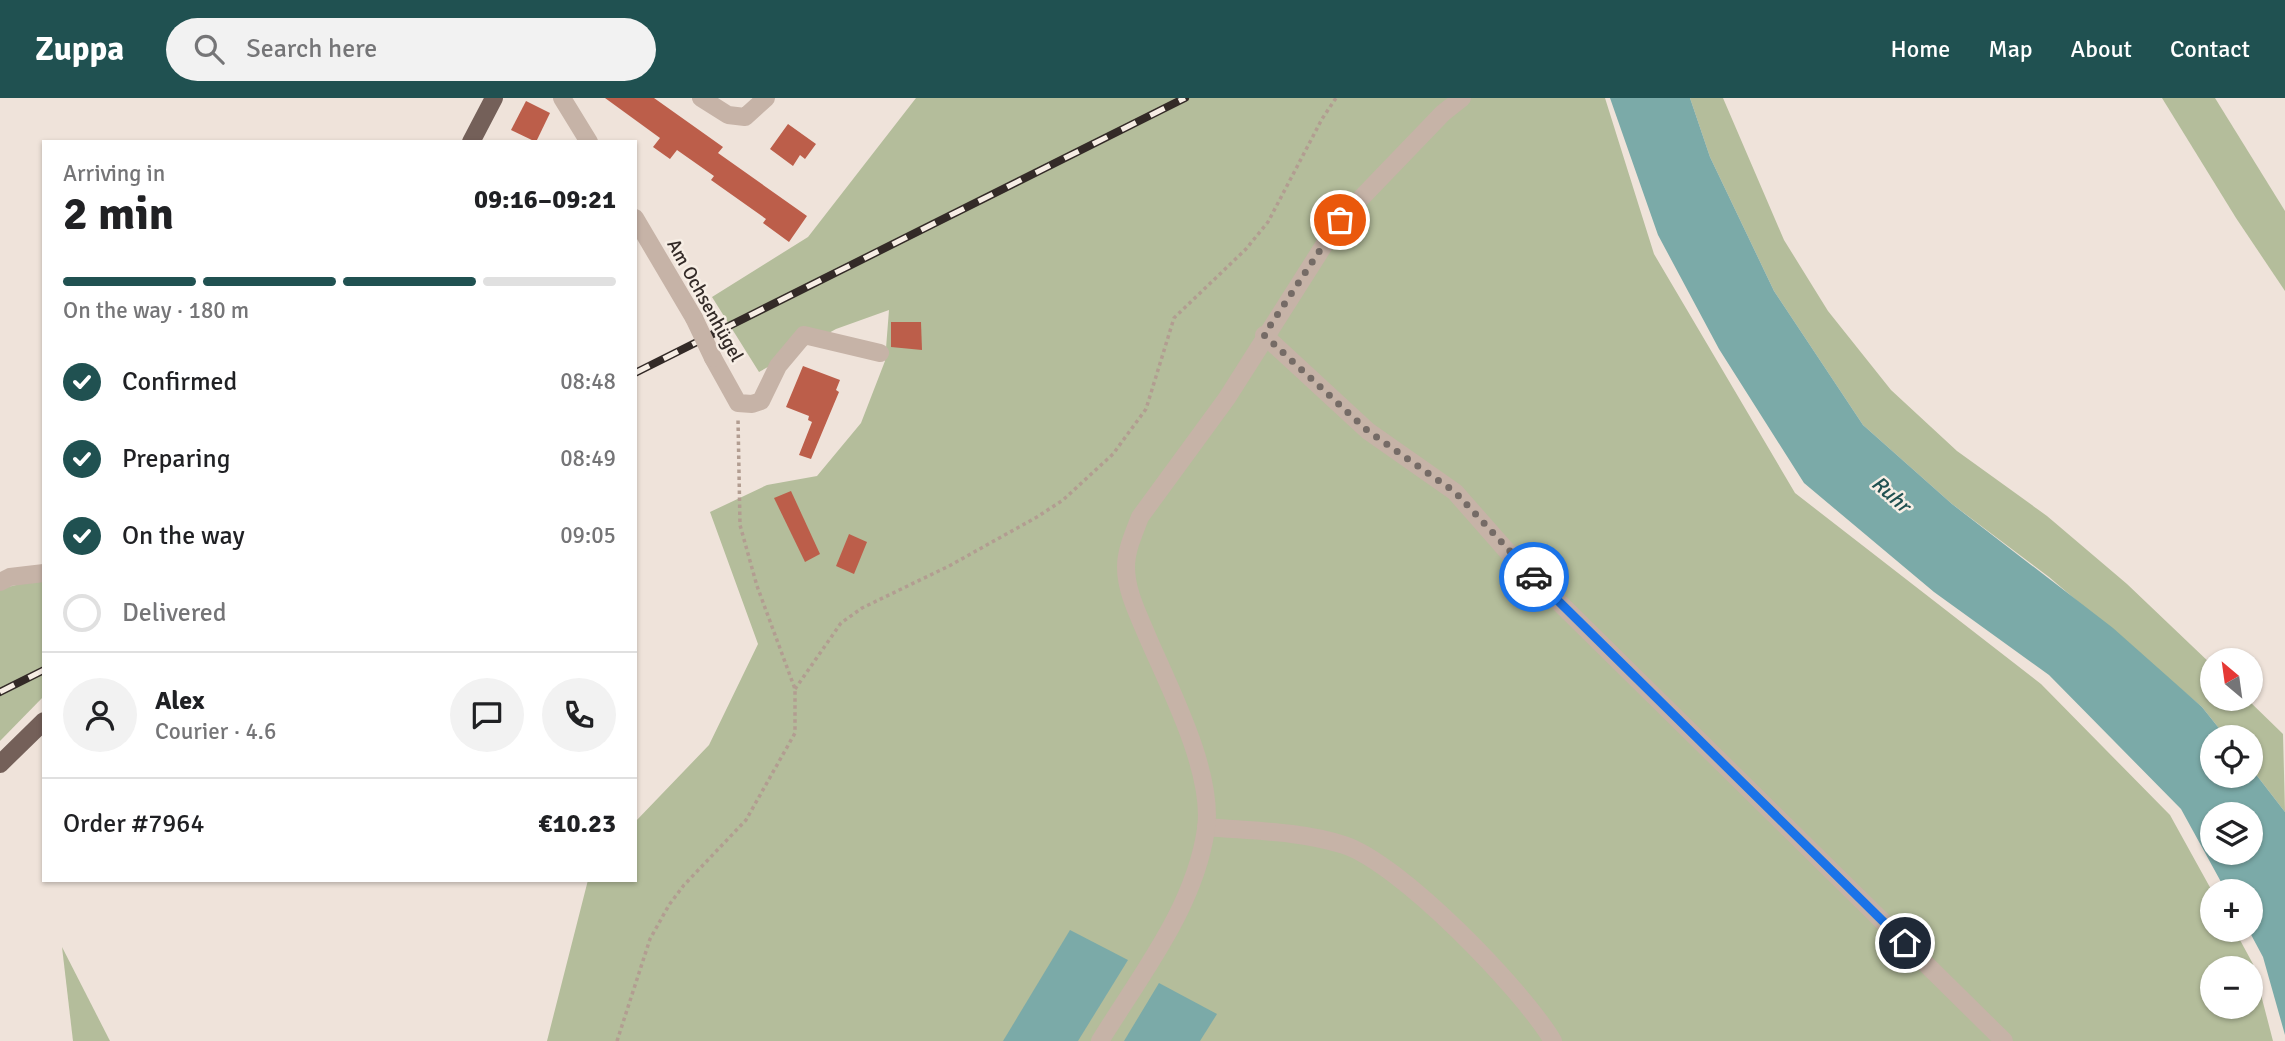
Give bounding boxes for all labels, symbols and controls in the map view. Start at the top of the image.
search box [166,18,656,81]
text: Zuppa [35,29,124,70]
icon: search [190,30,228,68]
text: Search here [246,33,377,65]
text: Home [1890,34,1950,64]
text: Map [1988,34,2033,64]
text: About [2071,34,2132,64]
text: Contact [2170,34,2250,64]
text: Arriving in [63,159,165,188]
text: 09:16–09:21 [474,184,616,216]
text: 2 min [63,186,174,242]
pin [1310,190,1370,250]
icon: bag [1321,201,1359,239]
street label: Am Ochsenhügel [661,235,749,366]
text: On the way · 180 m [63,296,249,325]
icon: check [63,363,101,401]
text: Confirmed [122,366,237,398]
text: 08:48 [560,367,616,396]
icon: check [63,440,101,478]
text: Preparing [122,443,230,475]
text: 08:49 [560,444,616,473]
water label: Ruhr [1866,470,1918,520]
icon: check [63,517,101,555]
text: On the way [122,520,245,552]
text: 09:05 [560,521,616,550]
courier [1499,542,1569,612]
icon: car [1515,558,1553,596]
text: Delivered [122,597,227,629]
north arrow [2200,648,2263,710]
map controls [2200,648,2263,1019]
button: person [63,678,137,752]
button: chat [450,678,524,752]
button: phone [542,678,616,752]
text: Alex [155,685,205,717]
text: Courier · 4.6 [155,717,276,746]
button: locate [2200,725,2263,788]
button: layers [2200,802,2263,865]
text: Order #7964 [63,808,204,840]
text: €10.23 [538,808,616,840]
button: + [2200,879,2263,942]
pin [1875,913,1935,973]
icon: home [1886,924,1924,962]
button: − [2200,956,2263,1019]

